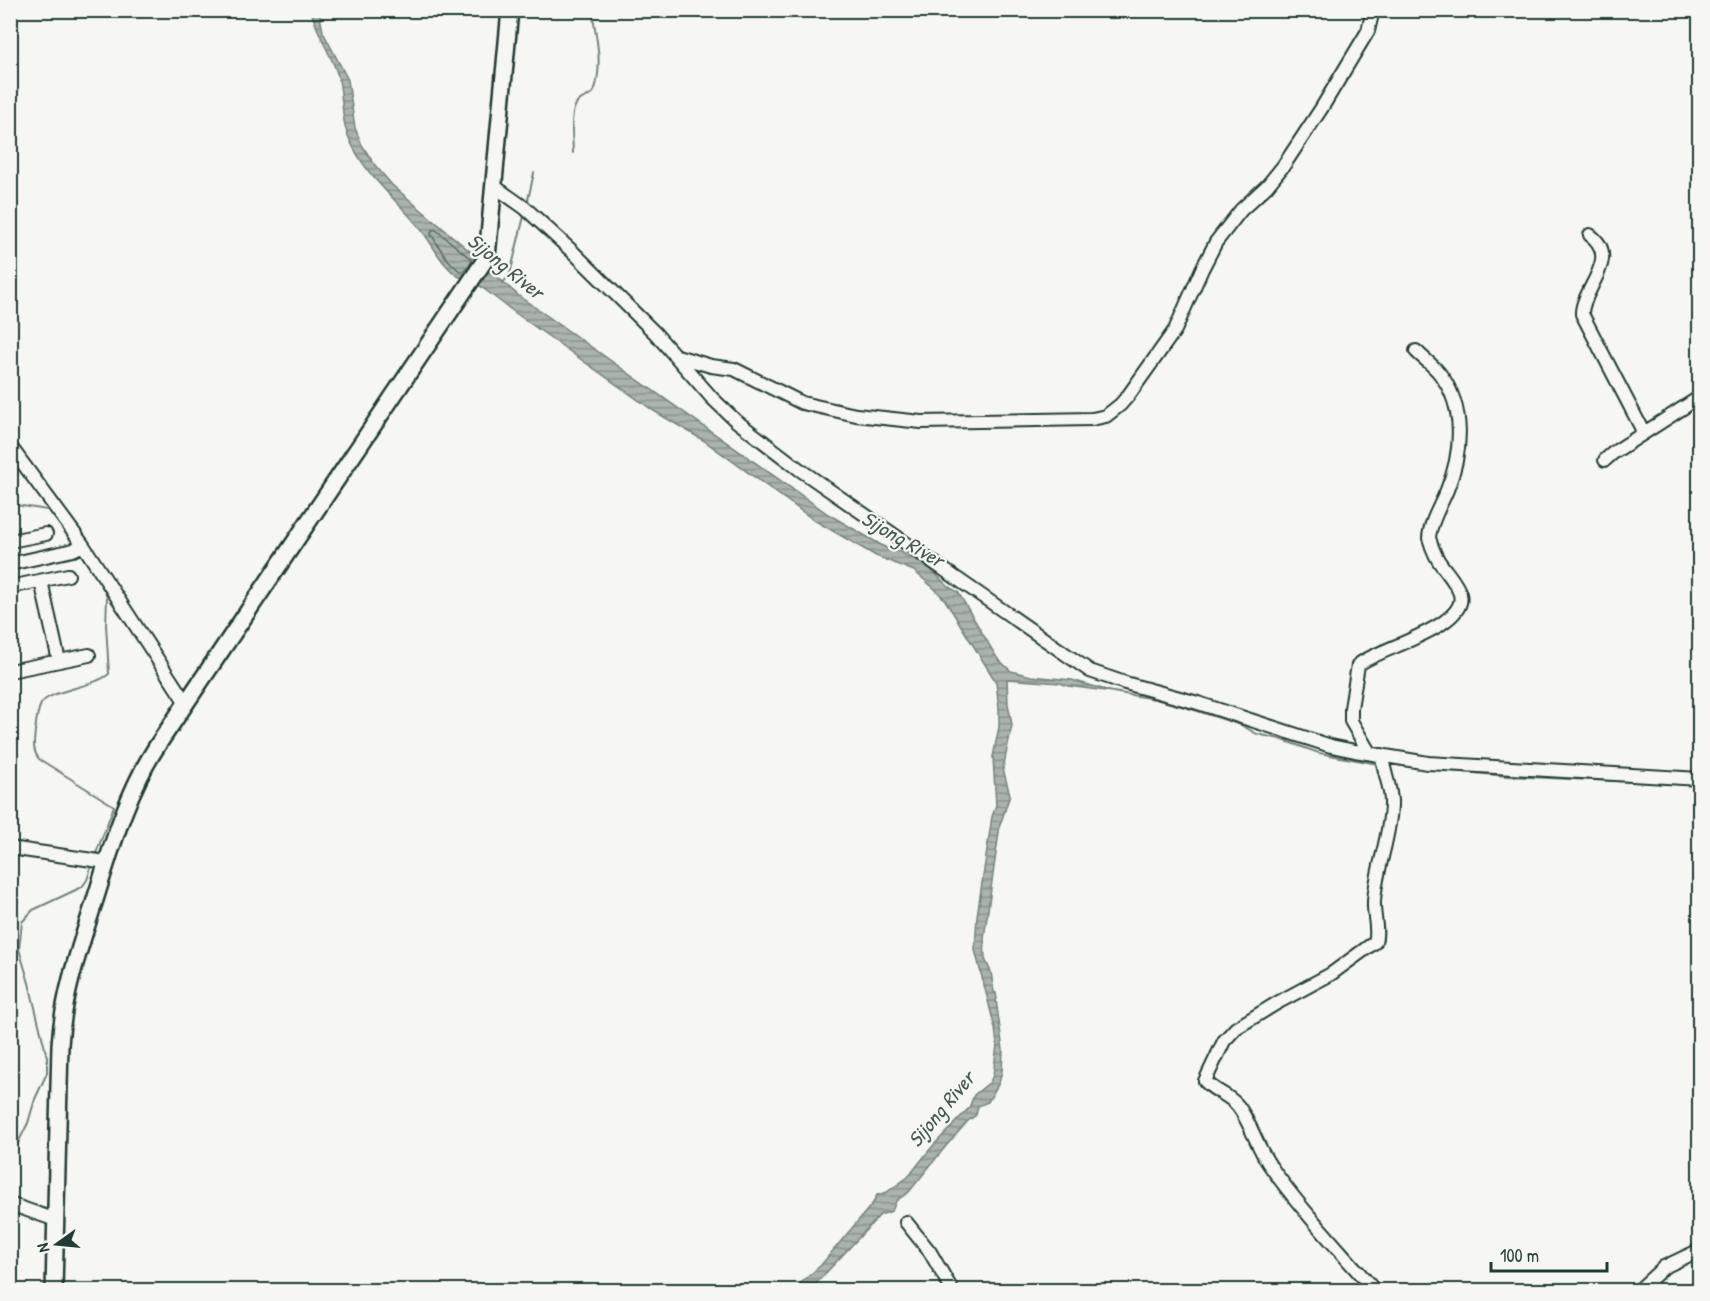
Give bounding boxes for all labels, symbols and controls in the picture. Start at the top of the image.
water label: Sijong River [462,226,553,308]
water label: Sijong River [857,504,952,576]
water label: Sijong River [901,1063,983,1153]
north arrow [27,1214,87,1274]
scale bar [1491,1235,1606,1273]
text: N [31,1240,54,1255]
text: 100 m [1500,1243,1539,1268]

